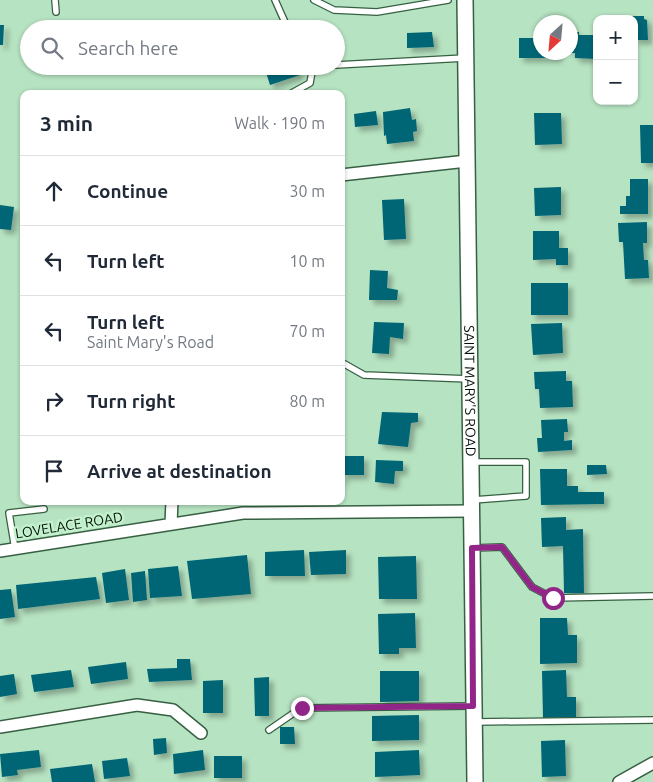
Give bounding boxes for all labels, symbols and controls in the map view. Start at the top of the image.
north arrow [533,15,578,60]
map controls [593,15,638,105]
button: + [593,15,638,60]
search box [20,20,345,75]
icon: search [38,34,66,62]
text: Search here [78,37,178,59]
button: − [593,60,638,105]
text: 3 min [40,111,93,135]
text: Walk · 190 m [234,114,325,132]
icon: ahead [40,177,68,205]
text: Continue [87,180,168,202]
text: 30 m [289,182,325,200]
icon: left [40,247,68,275]
text: Turn left [87,250,165,272]
text: 10 m [289,252,325,270]
text: Turn left [87,311,165,333]
icon: left [40,317,68,345]
text: 70 m [289,322,325,340]
street label: SAINT MARY'S ROAD [461,325,479,457]
text: Saint Mary's Road [87,333,214,351]
icon: right [40,387,68,415]
text: Turn right [87,390,175,412]
text: 80 m [289,392,325,410]
icon: arrive [40,457,68,485]
text: Arrive at destination [87,460,272,482]
street label: LOVELACE ROAD [14,509,124,541]
route start [542,587,565,610]
route end [291,697,314,720]

